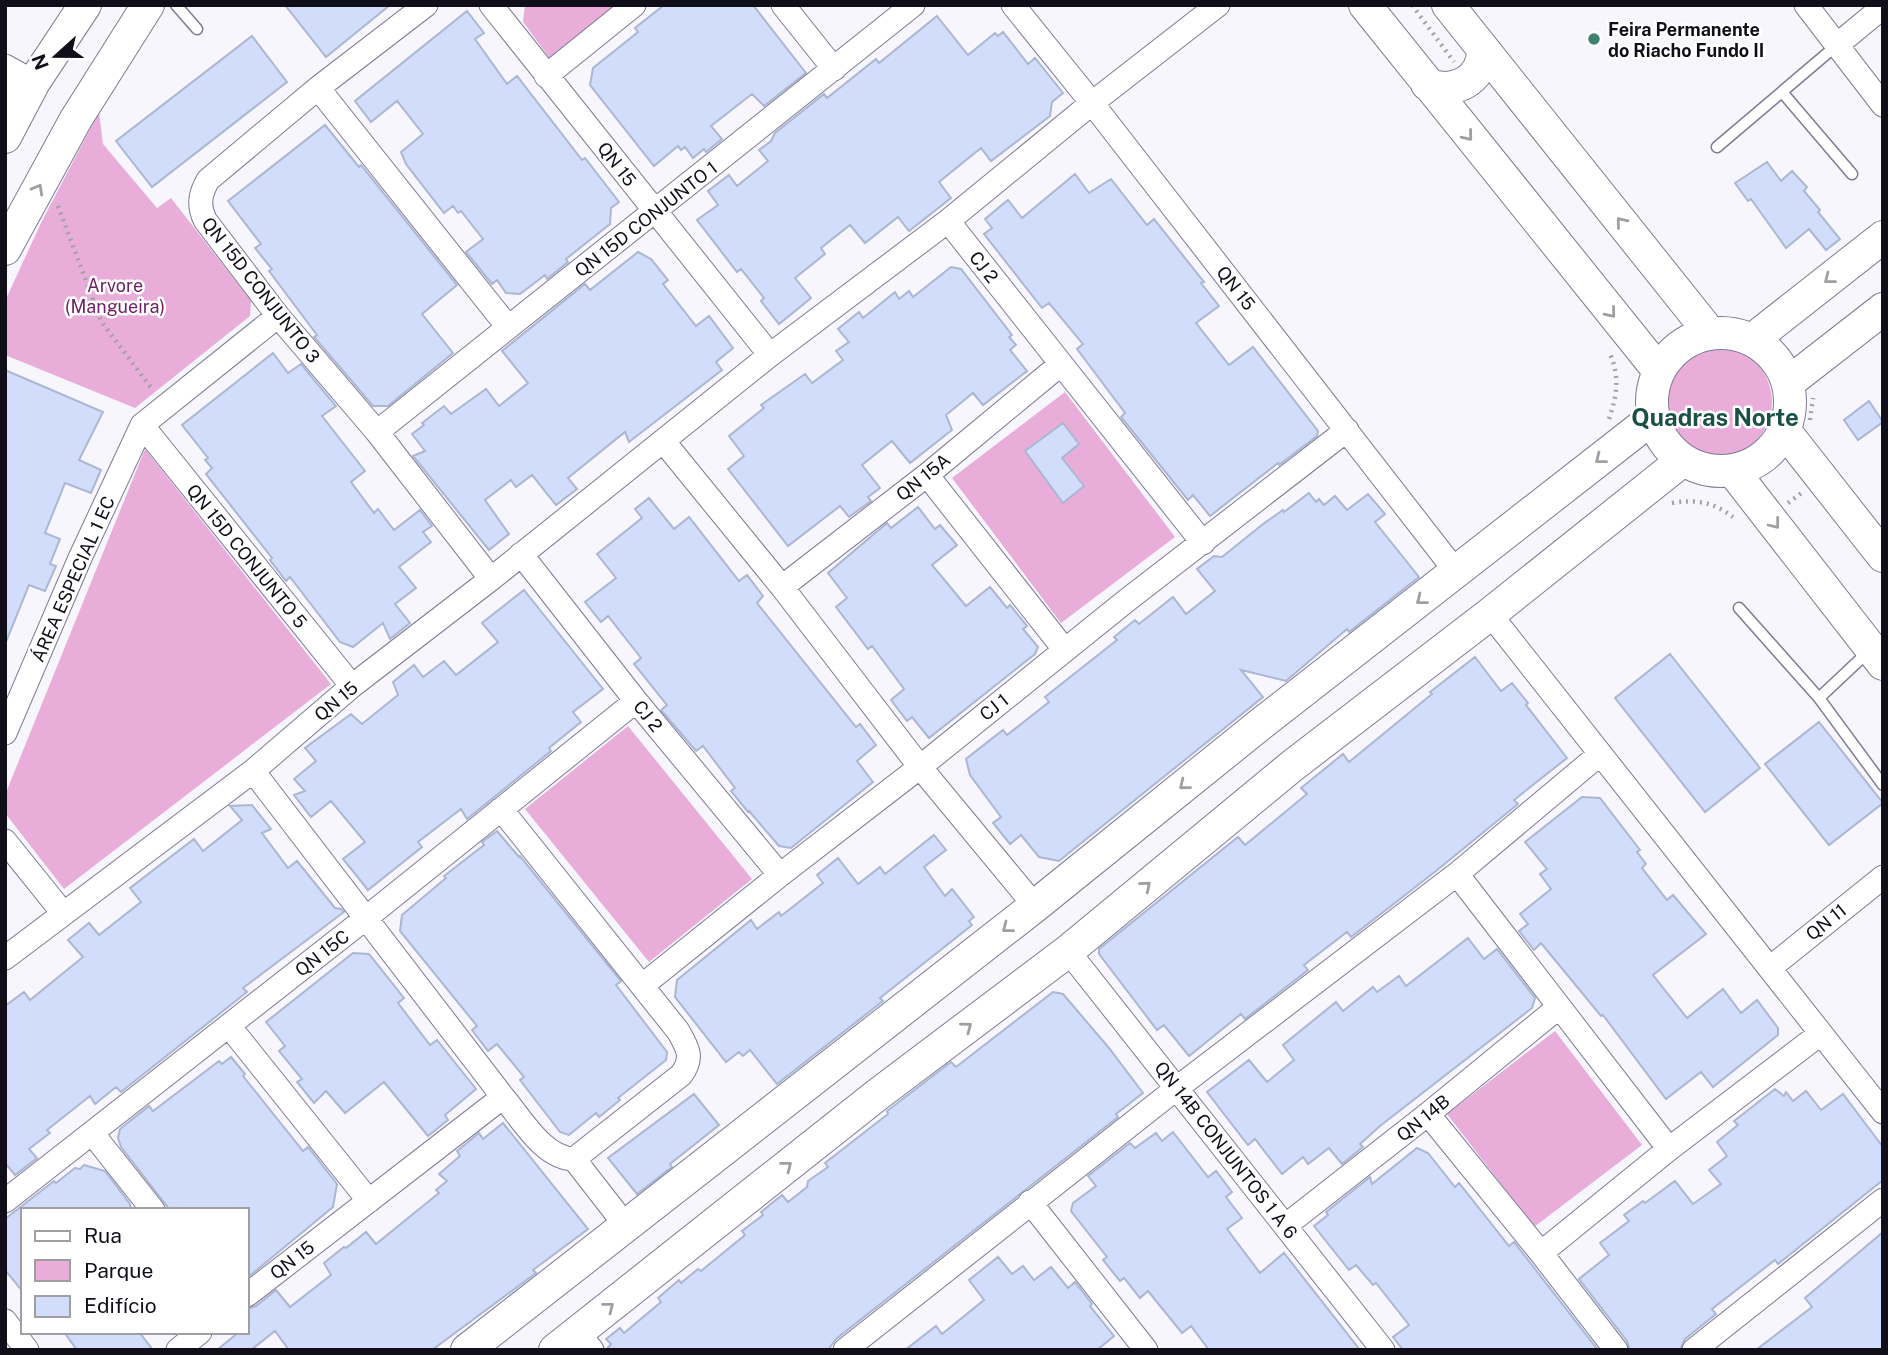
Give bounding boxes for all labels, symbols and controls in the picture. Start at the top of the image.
place label: Feira Permanente do Riacho Fundo II [1608,19,1764,61]
north arrow [21,21,91,91]
marker: Feira Permanente do Riacho Fundo II [1586,31,1602,47]
text: N [27,51,53,73]
one-way arrow [1460,128,1473,140]
street label: QN 15 [593,138,641,190]
street label: QN 15D CONJUNTO 1 [571,157,721,281]
one-way arrow [30,184,43,197]
street label: QN 15D CONJUNTO 3 [198,213,324,367]
one-way arrow [1617,218,1629,231]
street label: CJ 2 [965,247,1003,287]
street label: QN 15 [1212,262,1260,314]
one-way arrow [1825,271,1837,284]
park label: Arvore (Mangueira) [65,275,165,317]
one-way arrow [1603,305,1616,317]
district label: Quadras Norte [1631,403,1799,431]
street label: QN 15A [892,449,954,505]
one-way arrow [1595,451,1608,464]
street label: QN 15D CONJUNTO 5 [182,480,312,632]
street label: ÁREA ESPECIAL 1 EC [26,492,119,665]
one-way arrow [1766,517,1779,529]
one-way arrow [1417,592,1429,605]
street label: QN 15 [310,677,362,725]
street label: CJ 1 [975,689,1013,725]
street label: CJ 2 [629,696,667,736]
one-way arrow [1180,777,1192,790]
one-way arrow [1137,882,1150,894]
street label: QN 11 [1801,899,1851,945]
one-way arrow [1002,919,1014,932]
street label: QN 15C [291,925,353,981]
one-way arrow [960,1023,972,1035]
street label: QN 14B CONJUNTOS 1 A 6 [1150,1057,1302,1243]
street label: QN 14B [1392,1090,1454,1146]
one-way arrow [780,1162,792,1175]
legend [21,1208,248,1334]
text: Rua [84,1223,122,1248]
street label: QN 15 [266,1236,318,1284]
text: Parque [84,1258,153,1283]
text: Edifício [84,1293,157,1318]
one-way arrow [601,1303,614,1316]

